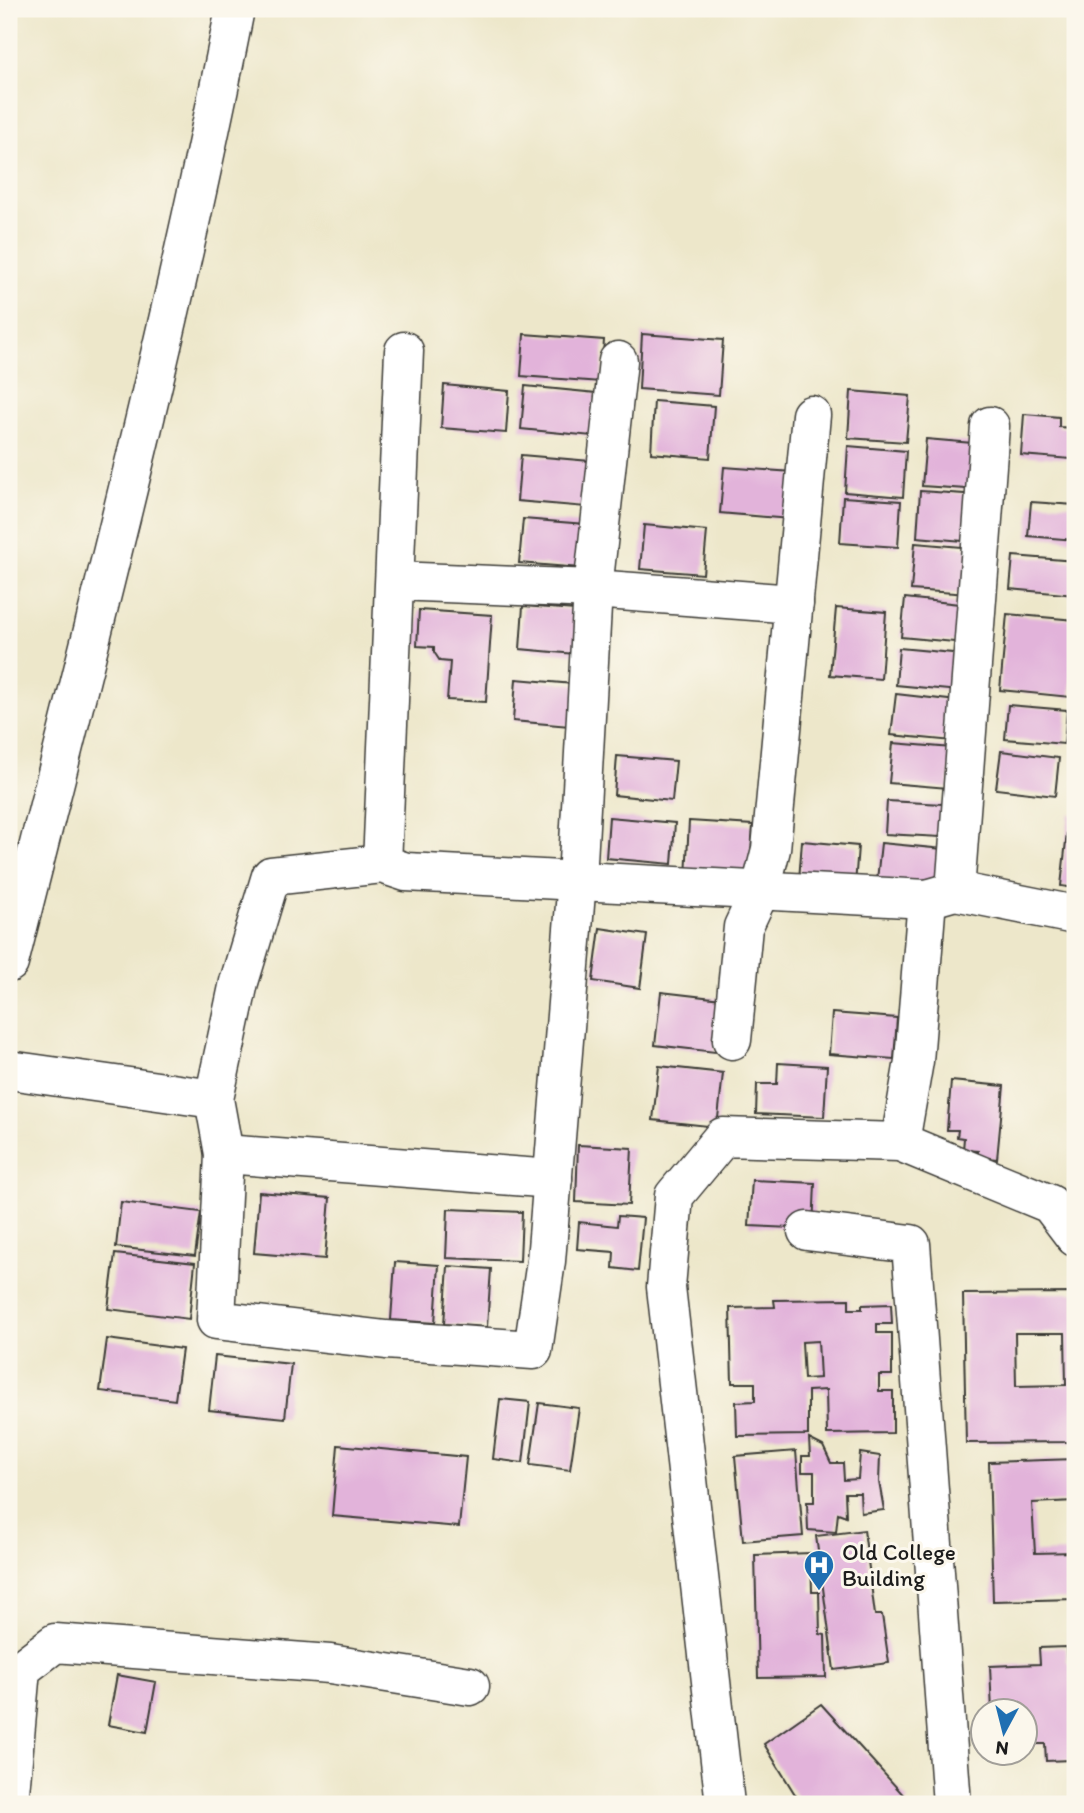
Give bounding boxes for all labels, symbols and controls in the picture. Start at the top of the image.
place label: Old College Building [842,1538,956,1592]
hospital icon: Old College Building [802,1548,836,1592]
north arrow [968,1698,1038,1768]
text: N [994,1736,1010,1761]

